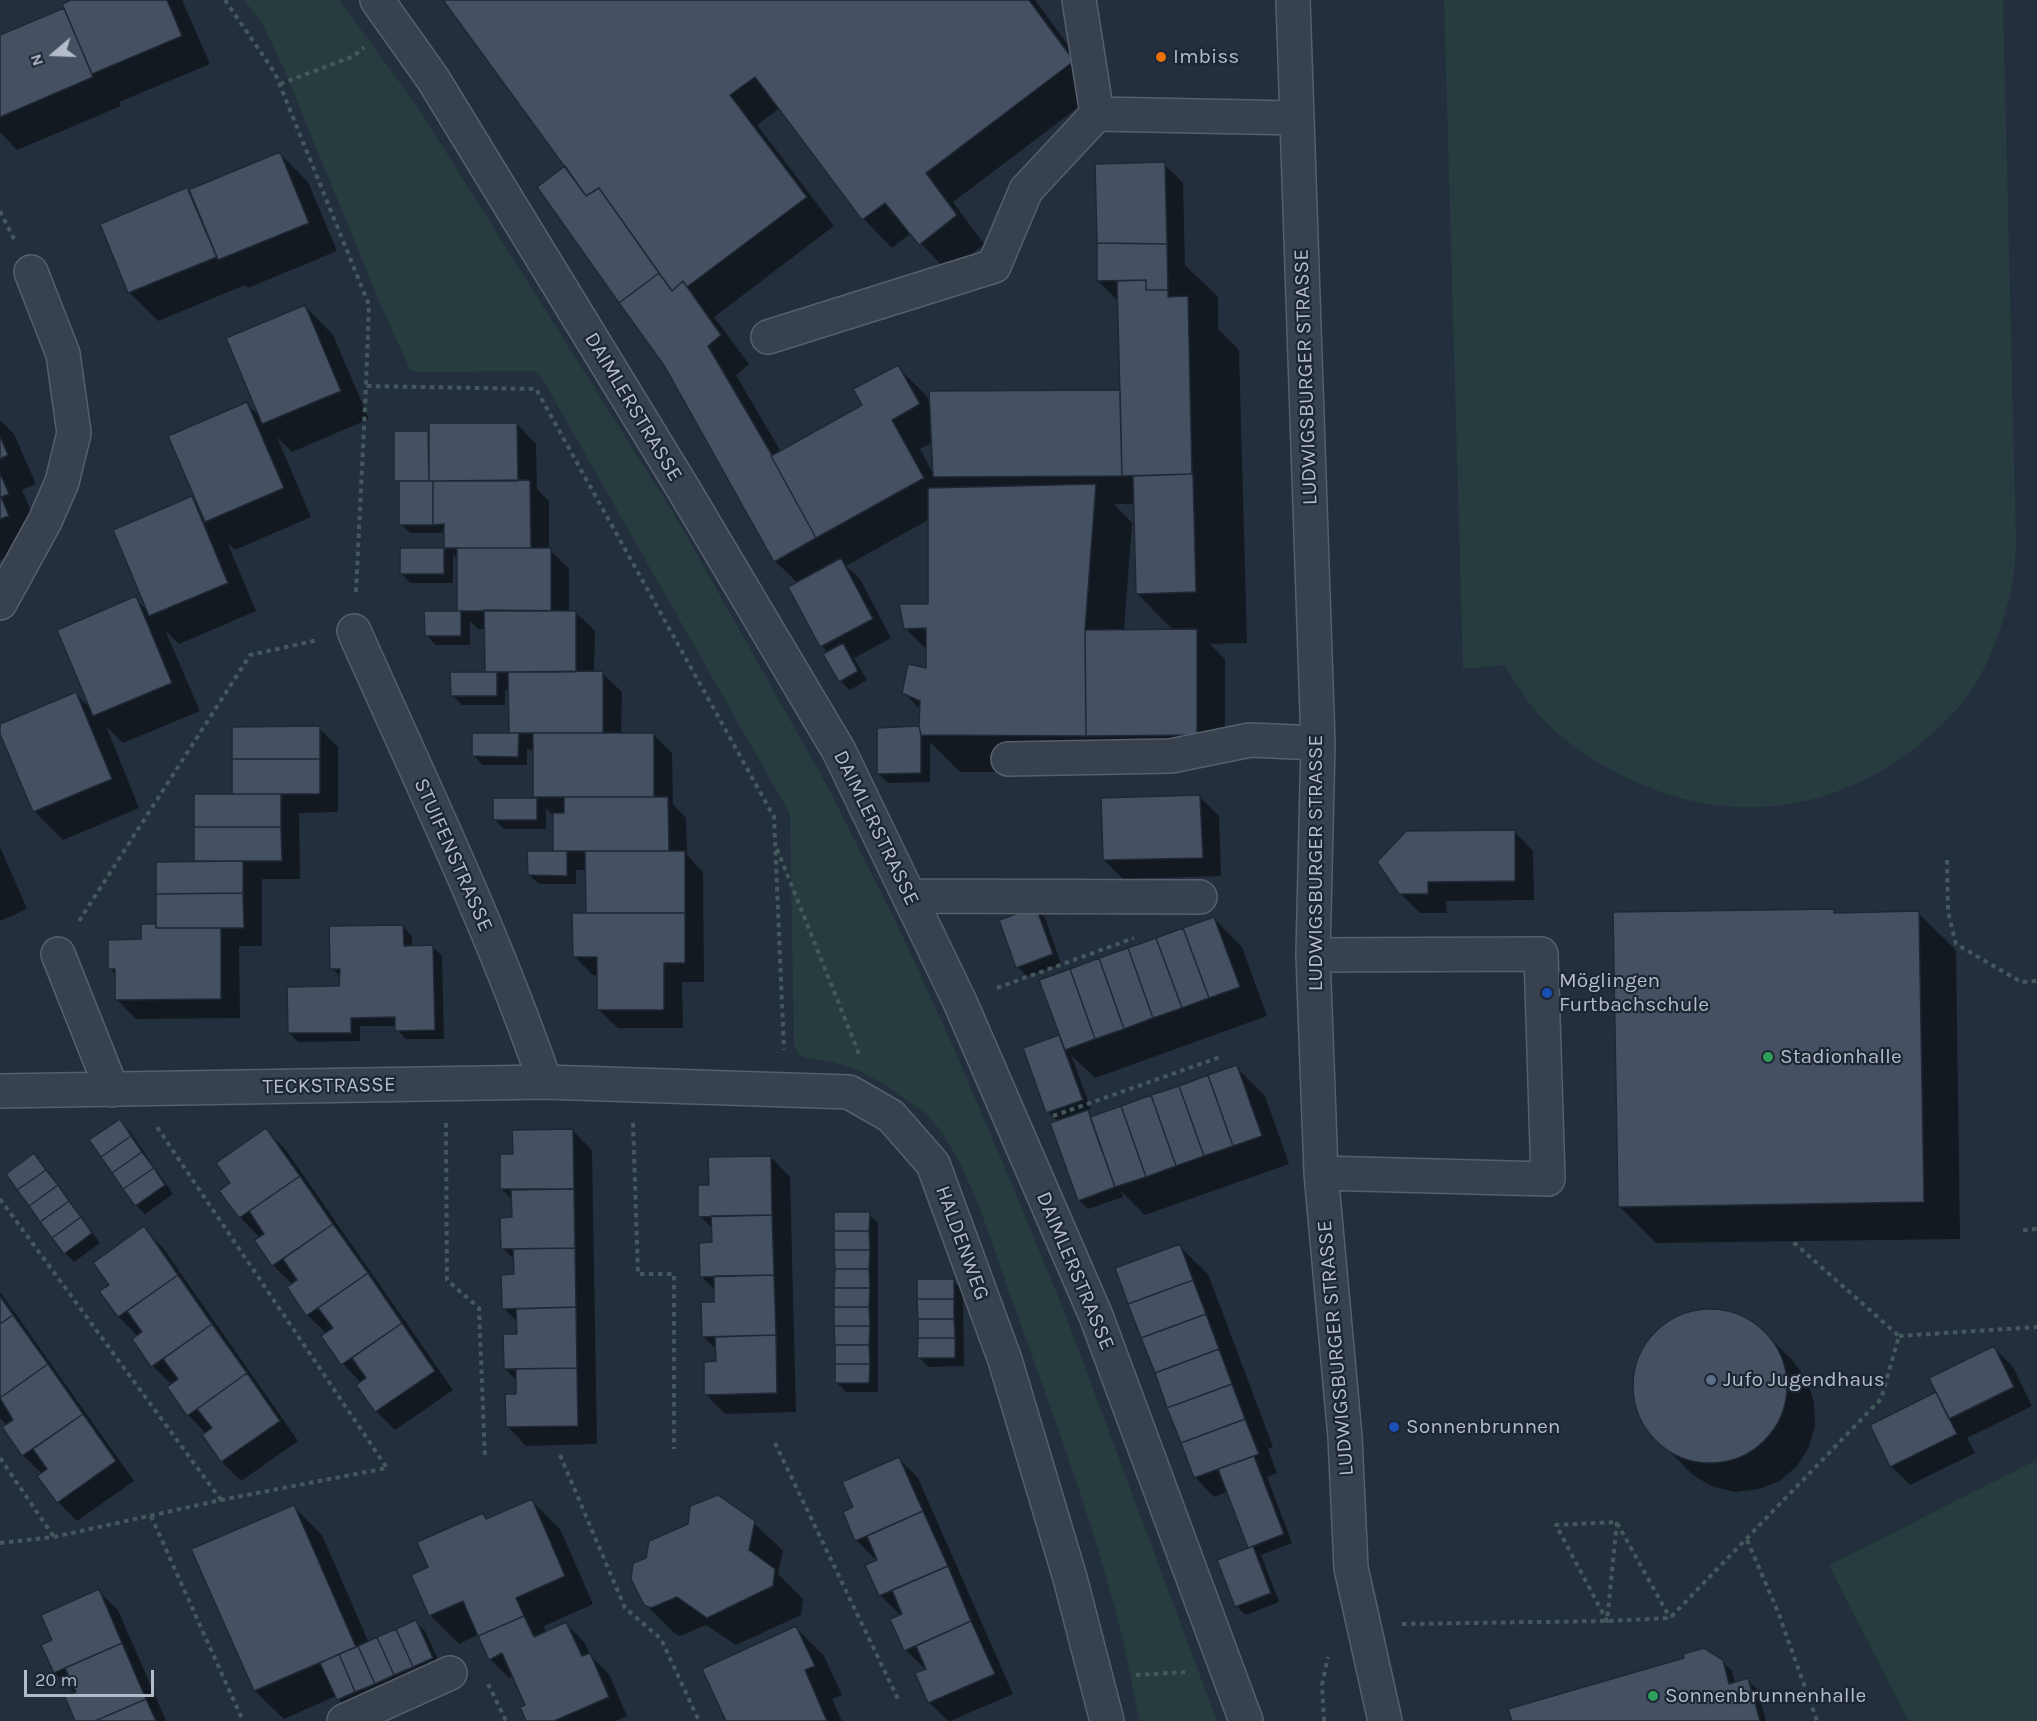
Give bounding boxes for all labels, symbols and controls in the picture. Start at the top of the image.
north arrow [24,24,84,84]
place label: Imbiss [1173,44,1239,70]
marker: Imbiss [1154,50,1168,64]
text: N [26,52,47,69]
street label: LUDWIGSBURGER STRASSE [1289,248,1323,506]
street label: DAIMLERSTRASSE [579,328,687,486]
street label: LUDWIGSBURGER STRASSE [1303,735,1329,991]
street label: DAIMLERSTRASSE [828,746,924,910]
street label: STUIFENSTRASSE [408,774,498,936]
place label: Möglingen Furtbachschule [1559,968,1709,1018]
marker: Möglingen Furtbachschule [1540,986,1554,1000]
place label: Stadionhalle [1780,1044,1902,1070]
marker: Stadionhalle [1761,1050,1775,1064]
street label: TECKSTRASSE [262,1072,396,1100]
street label: HALDENWEG [930,1182,994,1304]
street label: DAIMLERSTRASSE [1030,1188,1120,1354]
street label: LUDWIGSBURGER STRASSE [1312,1219,1360,1477]
place label: Jufo Jugendhaus [1723,1367,1885,1393]
marker: Jufo Jugendhaus [1704,1373,1718,1387]
place label: Sonnenbrunnen [1406,1414,1561,1440]
marker: Sonnenbrunnen [1387,1420,1401,1434]
scale bar [27,1658,158,1696]
text: 20 m [35,1669,77,1691]
place label: Sonnenbrunnenhalle [1665,1683,1866,1709]
marker: Sonnenbrunnenhalle [1646,1689,1660,1703]

